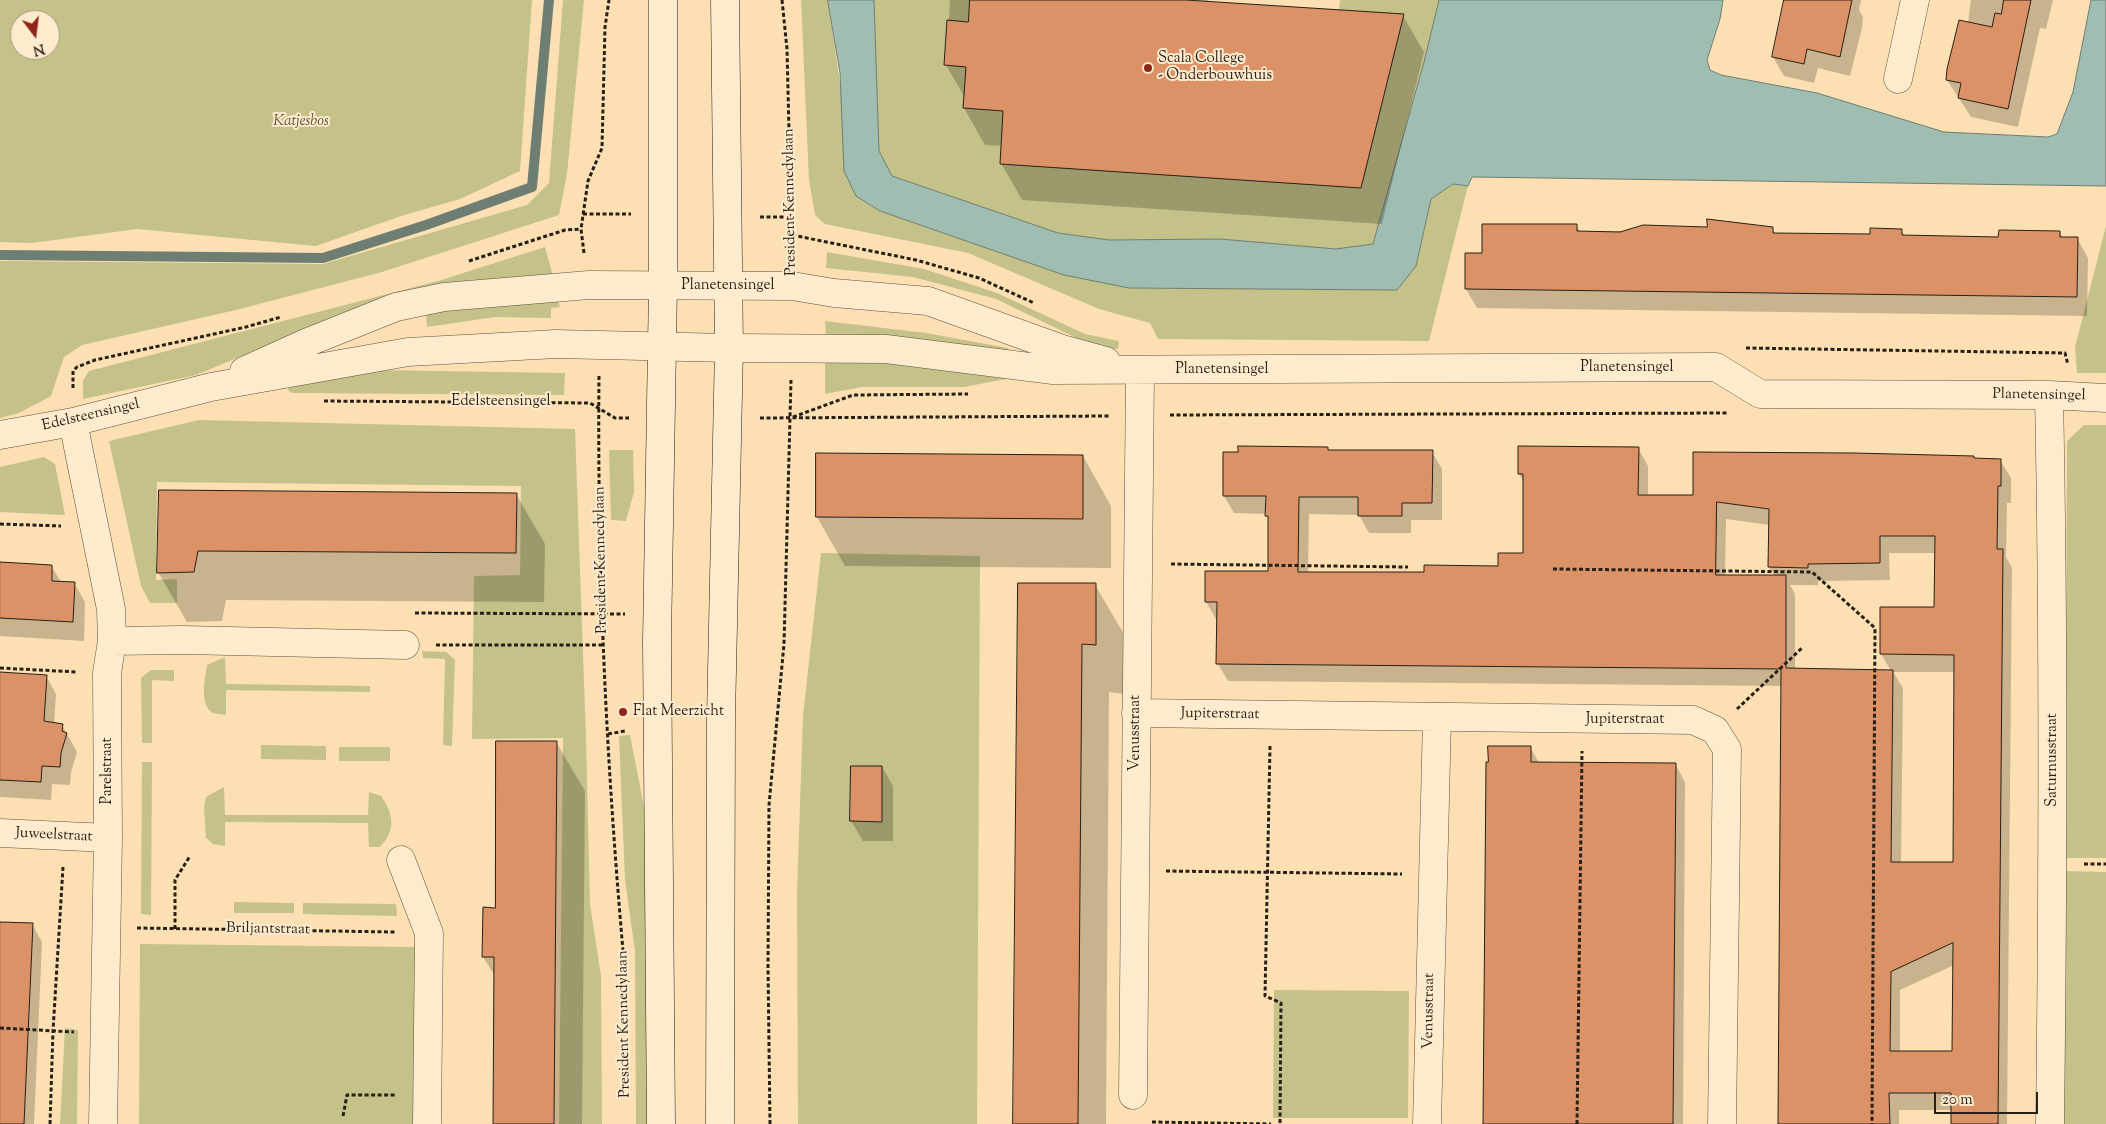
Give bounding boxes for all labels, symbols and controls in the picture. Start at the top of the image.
north arrow [10,10,60,60]
text: N [31,37,47,60]
place label: Scala College - Onderbouwhuis [1158,50,1272,85]
marker: Scala College - Onderbouwhuis [1142,62,1154,74]
park label: Katjesbos [273,113,329,131]
street label: President Kennedylaan [781,128,801,276]
street label: Planetensingel [681,277,775,295]
street label: Planetensingel [1580,359,1674,377]
street label: Planetensingel [1175,361,1269,379]
street label: Planetensingel [1992,386,2086,406]
street label: Edelsteensingel [451,393,551,411]
street label: Edelsteensingel [40,396,142,436]
street label: President Kennedylaan [592,486,612,634]
street label: Venusstraat [1127,695,1145,771]
place label: Flat Meerzicht [633,703,724,721]
street label: Jupiterstraat [1180,705,1260,725]
marker: Flat Meerzicht [617,706,629,718]
street label: Jupiterstraat [1586,711,1664,729]
street label: Saturnusstraat [2044,713,2062,807]
street label: Parelstraat [99,737,117,805]
street label: Juweelstraat [15,825,93,847]
street label: Briljantstraat [226,920,310,940]
street label: President Kennedylaan [615,950,635,1098]
street label: Venusstraat [1420,973,1440,1049]
scale bar [1936,1082,2040,1114]
text: 20 m [1942,1090,1973,1111]

